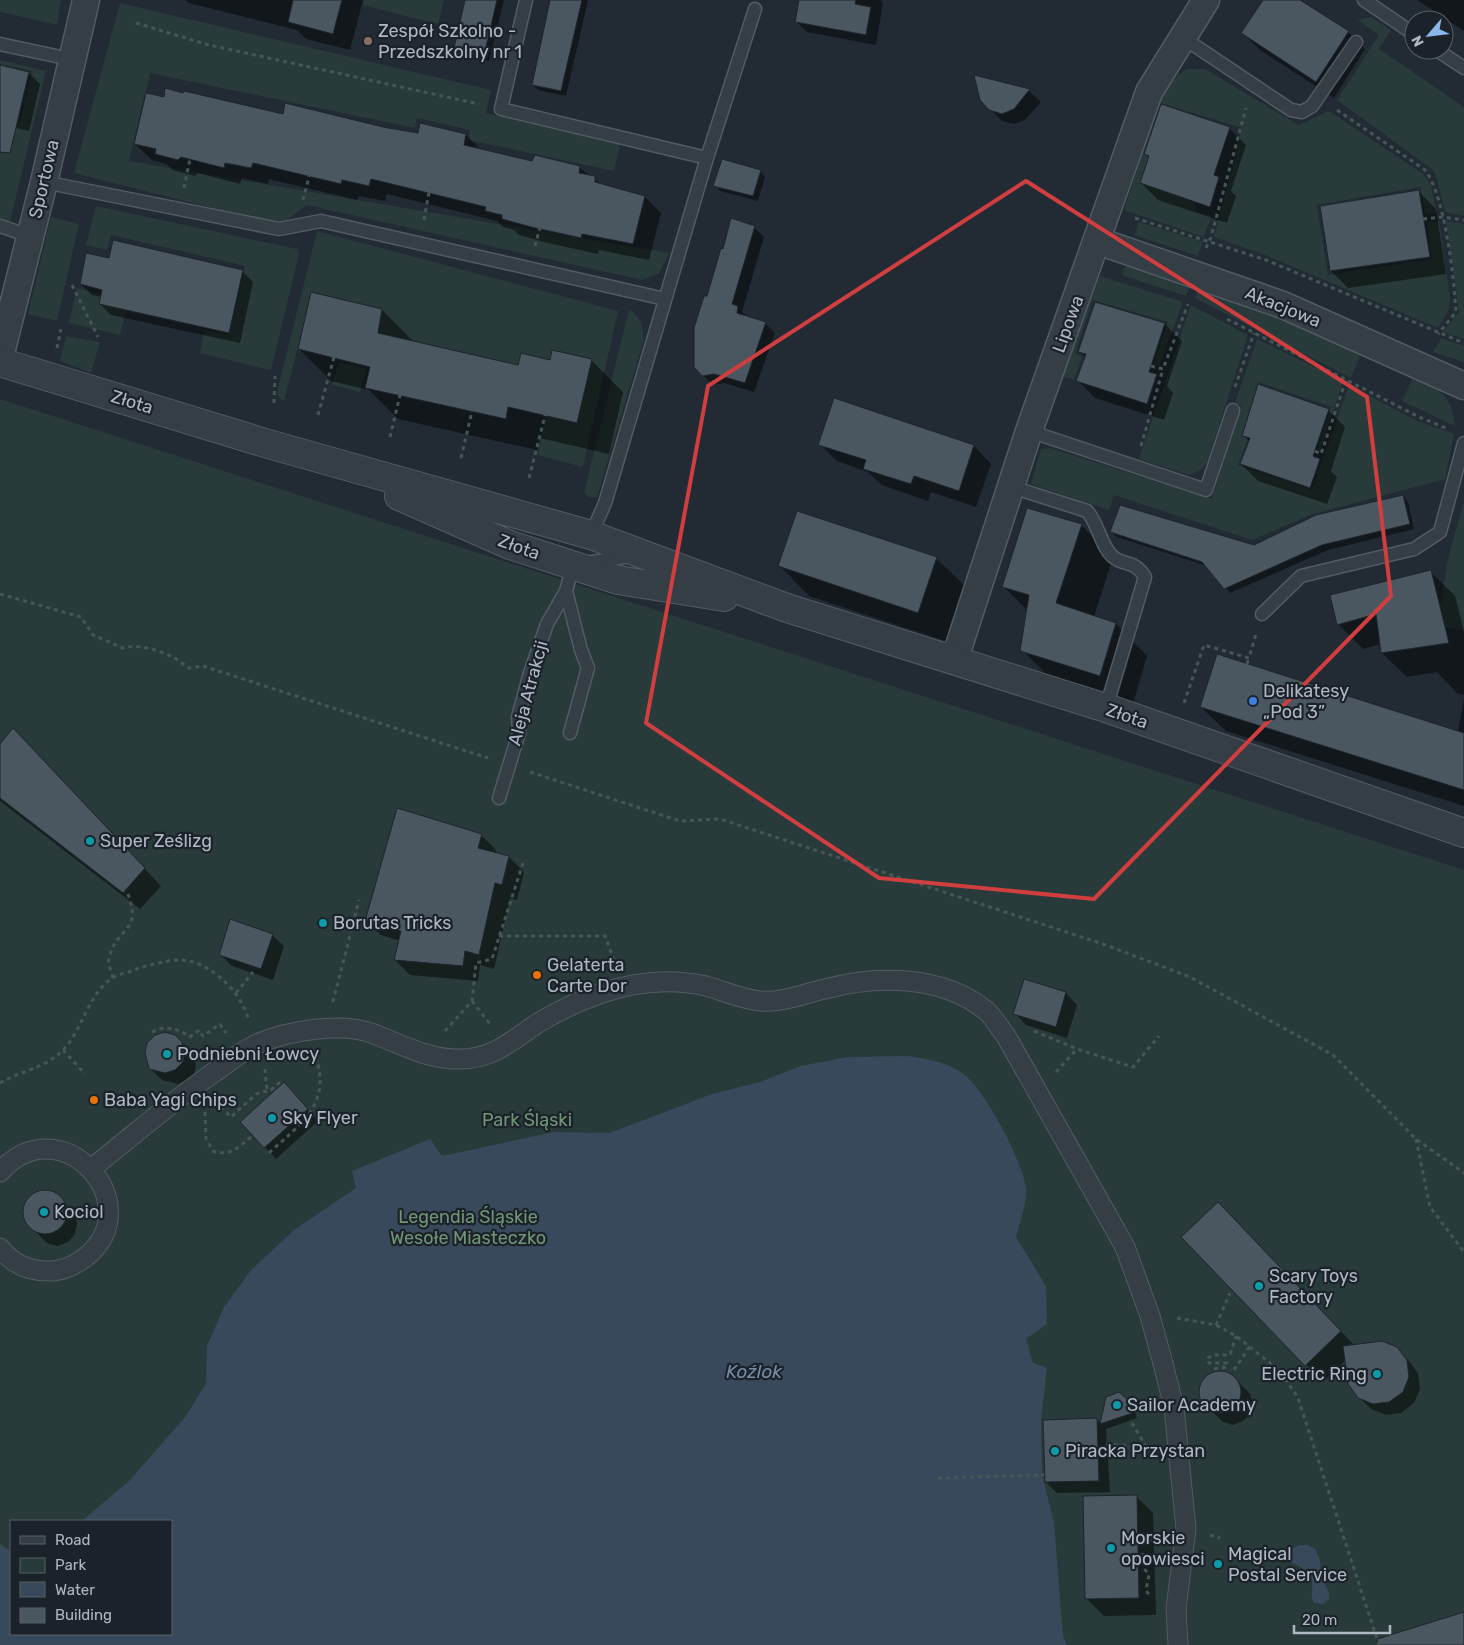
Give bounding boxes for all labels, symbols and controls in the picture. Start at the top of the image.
north arrow [1404,10,1454,60]
place label: Zespół Szkolno - Przedszkolny nr 1 [378,20,522,63]
text: N [1408,32,1428,49]
marker: Zespół Szkolno - Przedszkolny nr 1 [362,35,374,47]
street label: Sportowa [24,137,64,221]
street label: Akacjowa [1242,282,1324,332]
street label: Lipowa [1048,292,1088,356]
street label: Złota [108,385,156,419]
street label: Złota [495,529,543,565]
street label: Aleja Atrakcji [503,638,553,748]
place label: Delikatesy „Pod 3” [1263,680,1349,723]
marker: Delikatesy „Pod 3” [1247,695,1259,707]
street label: Złota [1103,699,1151,733]
place label: Super Ześlizg [100,830,212,852]
marker: Super Ześlizg [84,835,96,847]
place label: Borutas Tricks [333,912,452,934]
marker: Borutas Tricks [317,917,329,929]
place label: Gelaterta Carte Dor [547,954,627,997]
marker: Gelaterta Carte Dor [531,969,543,981]
place label: Podniebni Łowcy [177,1043,319,1065]
marker: Podniebni Łowcy [161,1048,173,1060]
place label: Baba Yagi Chips [104,1089,237,1111]
marker: Baba Yagi Chips [88,1094,100,1106]
place label: Sky Flyer [282,1107,358,1129]
park label: Park Śląski [482,1109,572,1131]
marker: Sky Flyer [266,1112,278,1124]
place label: Kociol [54,1201,104,1223]
marker: Kociol [38,1206,50,1218]
park label: Legendia Śląskie Wesołe Miasteczko [390,1206,546,1249]
place label: Scary Toys Factory [1269,1265,1358,1308]
marker: Scary Toys Factory [1253,1280,1265,1292]
water label: Koźlok [726,1360,782,1383]
place label: Electric Ring [1261,1363,1367,1385]
marker: Electric Ring [1371,1368,1383,1380]
place label: Sailor Academy [1127,1394,1256,1416]
marker: Sailor Academy [1111,1399,1123,1411]
place label: Piracka Przystan [1065,1440,1205,1462]
marker: Piracka Przystan [1049,1445,1061,1457]
legend [10,1520,172,1635]
place label: Morskie opowiesci [1121,1527,1205,1570]
text: Road [55,1531,91,1549]
marker: Morskie opowiesci [1105,1542,1117,1554]
place label: Magical Postal Service [1228,1543,1347,1586]
text: Park [55,1556,86,1574]
marker: Magical Postal Service [1212,1558,1224,1570]
text: Water [55,1581,95,1599]
scale bar [1294,1602,1390,1634]
text: Building [55,1606,112,1624]
text: 20 m [1302,1611,1337,1629]

